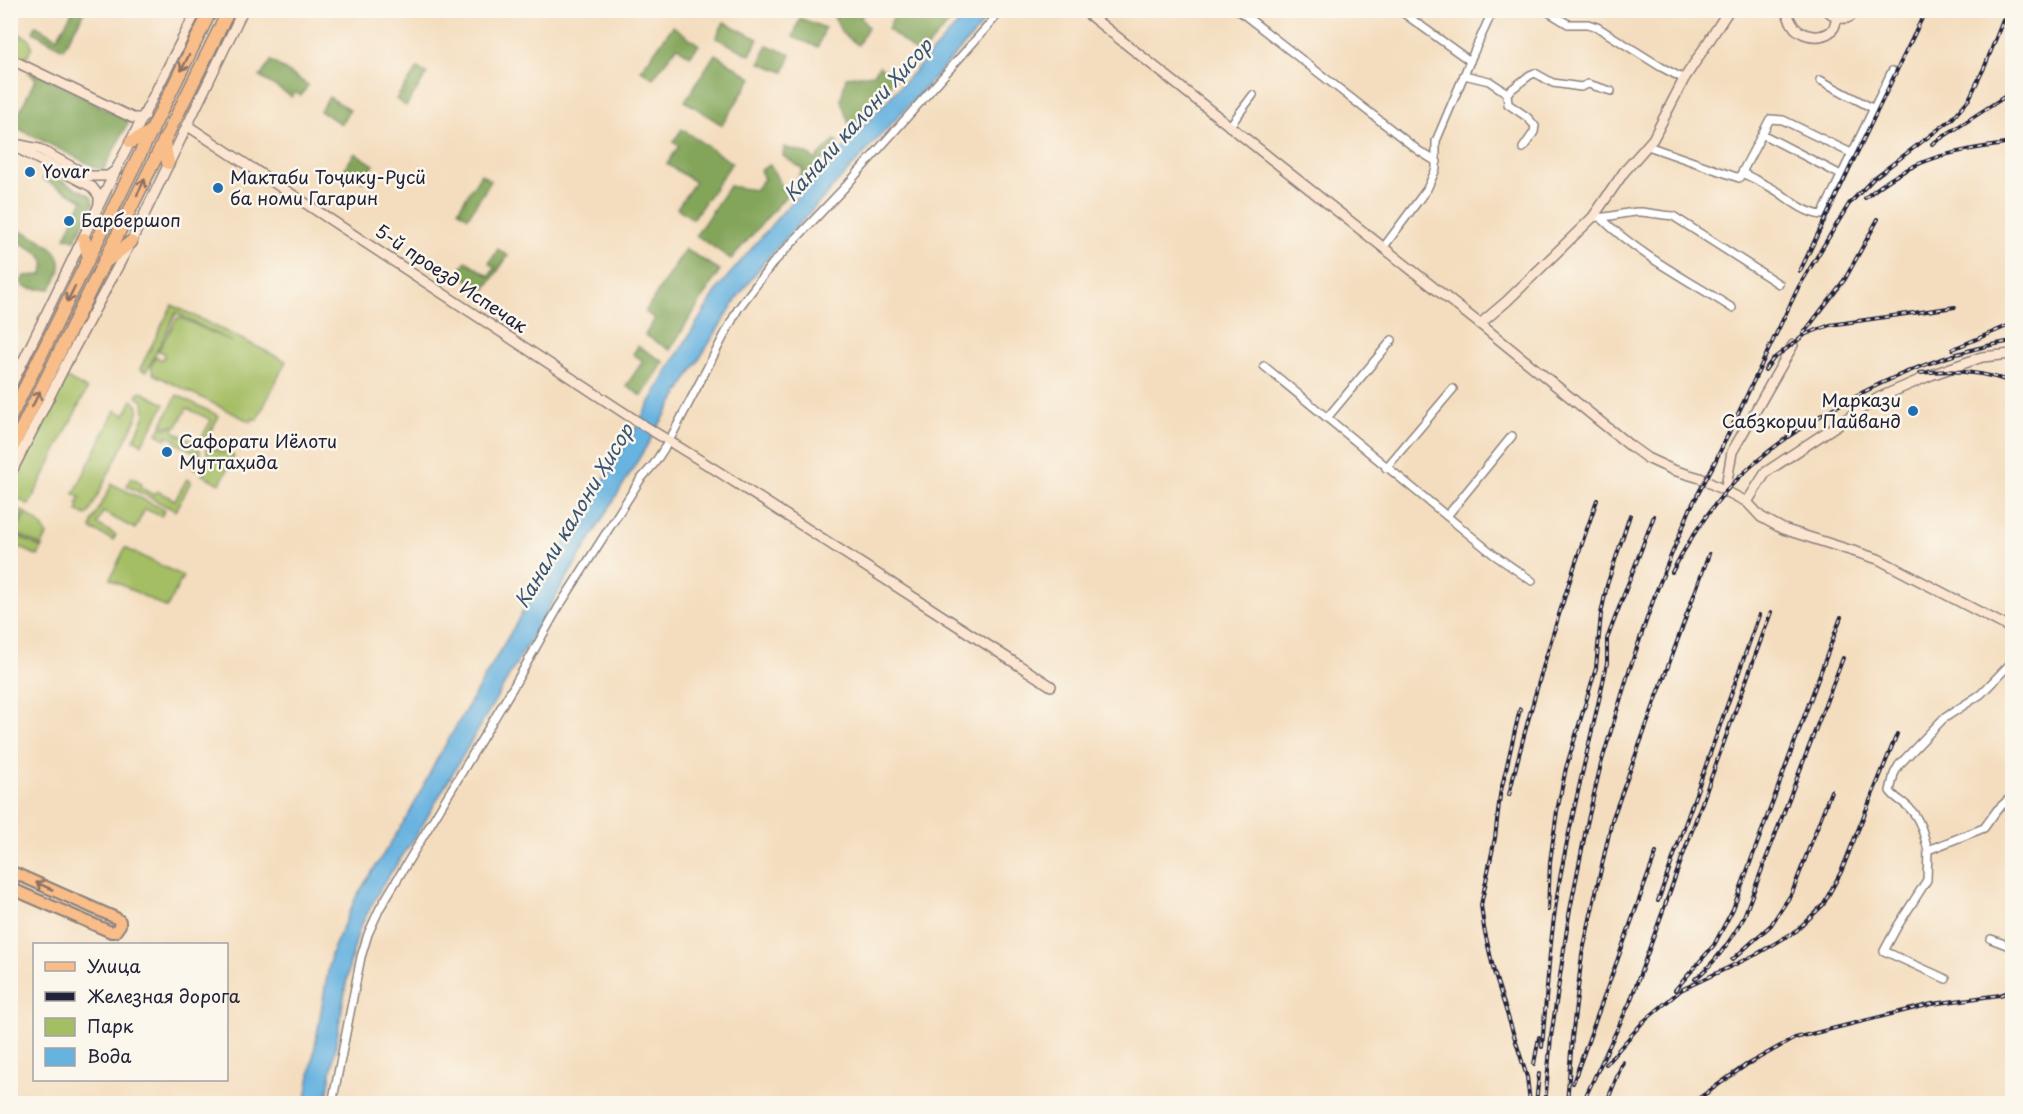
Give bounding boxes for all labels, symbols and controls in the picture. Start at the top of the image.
water label: Канали калони Ҳисор [776,30,940,208]
one-way arrow [179,54,191,72]
place label: Yovar [42,157,90,184]
place label: Мактаби Тоҷику-Русӣ ба номи Гагарин [230,163,426,211]
marker: Yovar [23,165,37,179]
one-way arrow [135,179,147,196]
marker: Мактаби Тоҷику-Русӣ ба номи Гагарин [211,181,225,195]
place label: Барбершоп [81,206,181,233]
marker: Барбершоп [62,214,76,228]
street label: 5-й проезд Испечак [370,217,534,339]
one-way arrow [65,285,77,302]
place label: Маркази Сабзкории Пайванд [1722,386,1901,434]
one-way arrow [30,391,42,409]
marker: Маркази Сабзкории Пайванд [1906,404,1920,418]
water label: Канали калони Ҳисор [506,417,641,613]
place label: Сафорати Иёлоти Муттаҳида [179,427,337,475]
marker: Сафорати Иёлоти Муттаҳида [160,445,174,459]
one-way arrow [35,880,54,891]
legend [33,943,228,1081]
text: Улица [87,952,141,979]
text: Железная дорога [87,982,241,1009]
text: Парк [87,1012,134,1039]
text: Вода [87,1042,132,1069]

